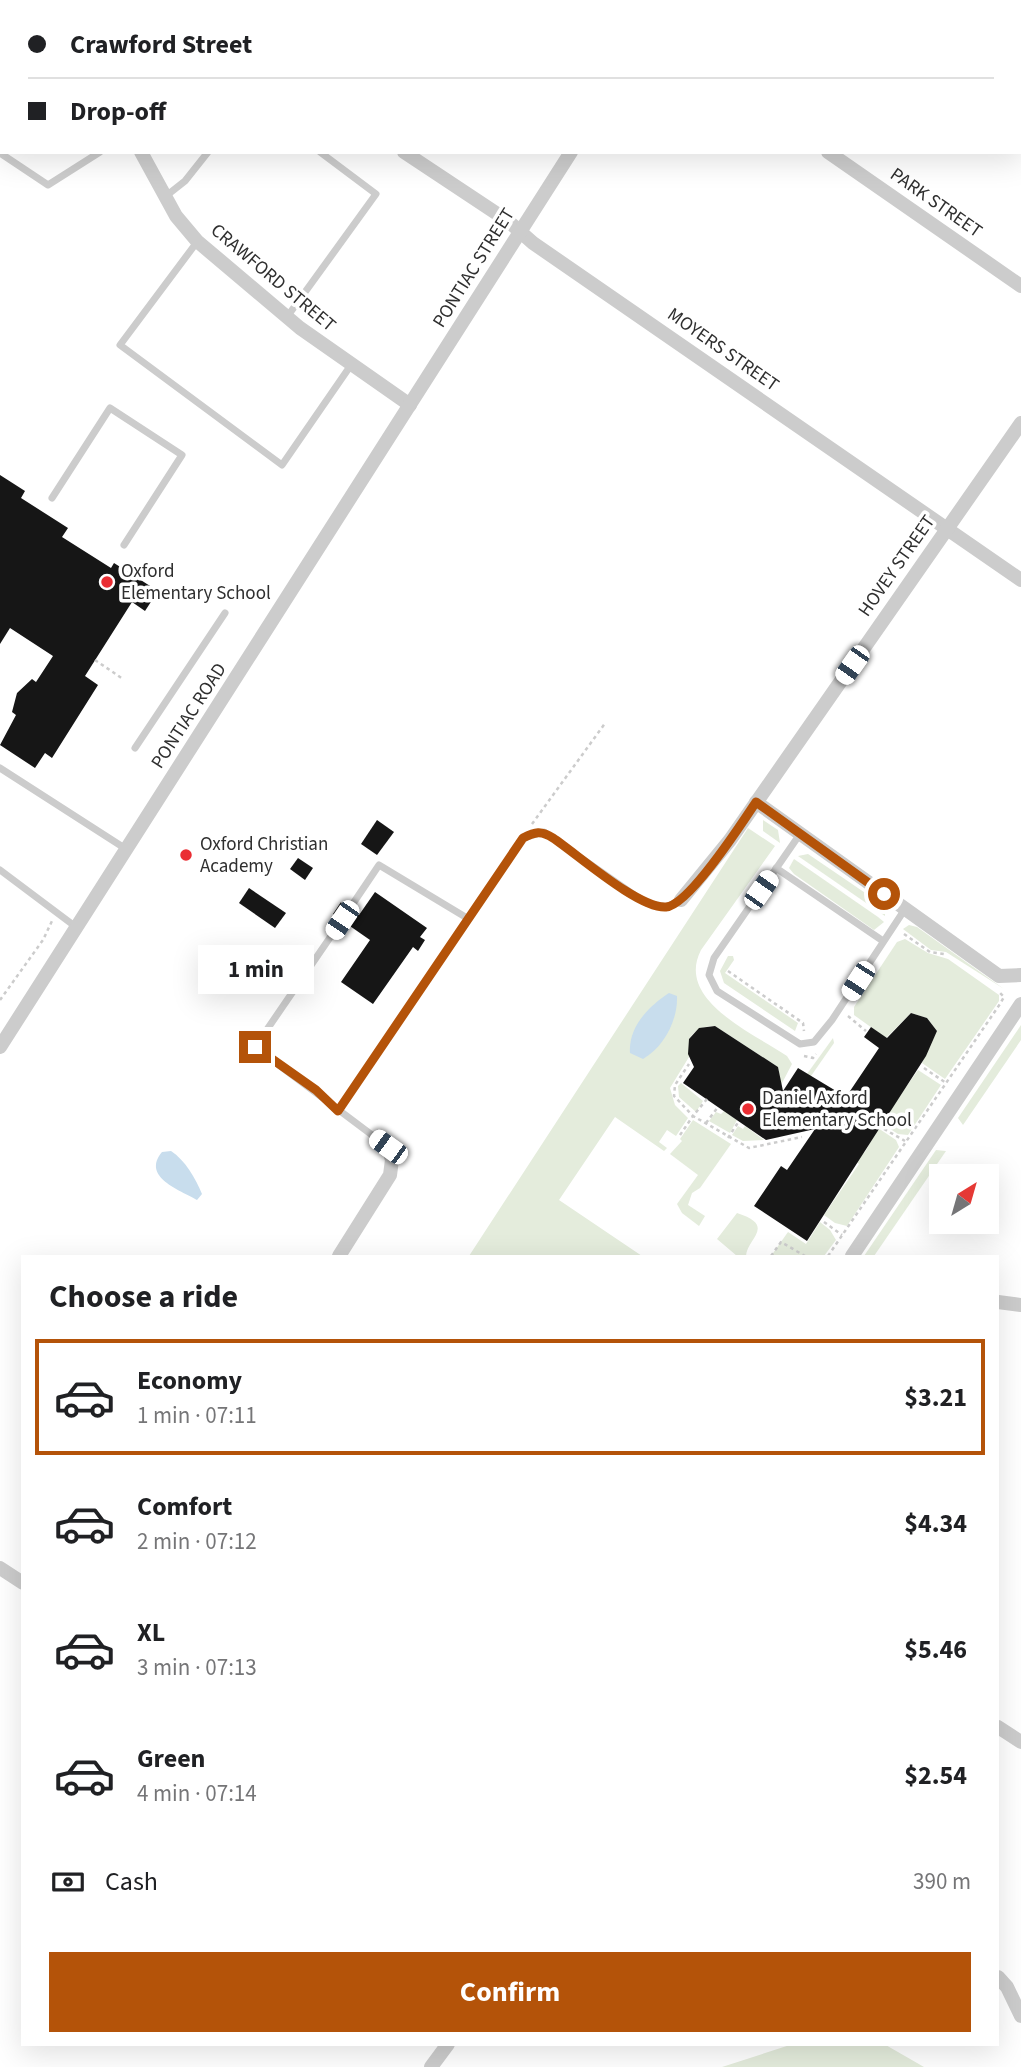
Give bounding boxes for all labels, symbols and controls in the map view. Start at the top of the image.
text: Crawford Street [70,26,252,63]
text: Drop-off [70,93,166,130]
street label: PARK STREET [885,161,987,245]
street label: PONTIAC STREET [426,203,522,333]
street label: CRAWFORD STREET [205,218,341,338]
street label: MOYERS STREET [662,301,784,399]
street label: HOVEY STREET [852,510,942,622]
place label: Oxford Elementary School [121,558,271,607]
marker: Oxford Elementary School [99,574,115,590]
car [832,642,873,688]
street label: PONTIAC ROAD [145,658,233,774]
place label: Oxford Christian Academy [200,831,328,880]
marker: Oxford Christian Academy [178,847,194,863]
car [741,867,782,913]
route start [868,878,900,910]
car [322,897,363,943]
callout: 1 min [197,946,313,995]
text: 1 min [228,953,284,986]
car [838,958,879,1004]
route end [239,1031,271,1063]
place label: Daniel Axford Elementary School [762,1085,912,1134]
marker: Daniel Axford Elementary School [740,1101,756,1117]
car [365,1126,412,1168]
north arrow [929,1164,999,1234]
map controls [929,1164,999,1234]
text: Choose a ride [49,1274,238,1320]
text: Economy [137,1362,242,1399]
icon: car [53,1366,116,1429]
text: $3.21 [904,1379,967,1416]
text: 1 min · 07:11 [137,1399,257,1432]
text: Comfort [137,1488,232,1525]
icon: car [53,1492,116,1555]
text: $4.34 [904,1505,967,1542]
text: 2 min · 07:12 [137,1525,257,1558]
text: XL [137,1614,165,1651]
icon: car [53,1618,116,1681]
text: $5.46 [904,1631,967,1668]
text: 3 min · 07:13 [137,1651,257,1684]
text: Green [137,1740,205,1777]
icon: car [53,1744,116,1807]
text: $2.54 [904,1757,967,1794]
text: 4 min · 07:14 [137,1777,257,1810]
icon: cash [49,1863,87,1901]
text: Cash [105,1863,158,1900]
text: 390 m [913,1865,971,1898]
button: Confirm [49,1952,971,2032]

